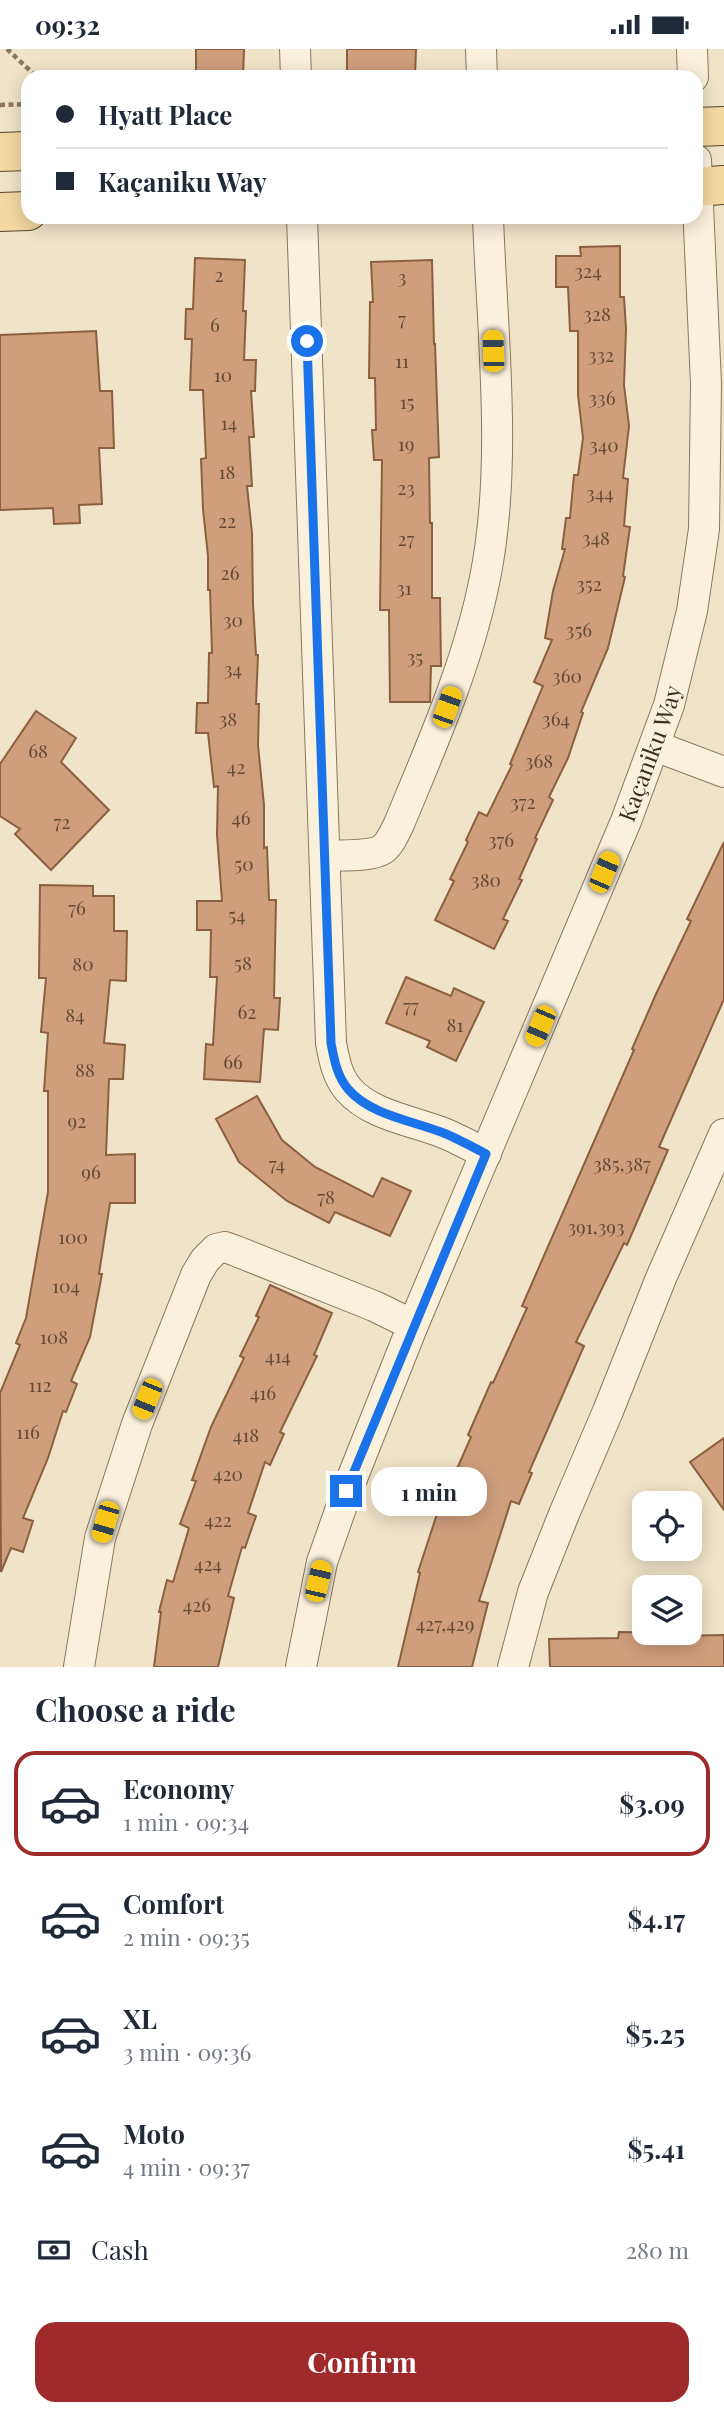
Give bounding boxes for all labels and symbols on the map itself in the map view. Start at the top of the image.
house number: 324 [574,257,602,283]
house number: 2 [214,261,224,287]
house number: 3 [398,263,406,289]
house number: 328 [583,300,611,326]
house number: 7 [398,305,406,331]
house number: 6 [210,311,220,337]
route start [291,325,323,357]
car [482,330,505,372]
house number: 332 [588,341,614,367]
house number: 11 [395,347,409,373]
house number: 10 [214,361,232,387]
house number: 336 [589,384,616,410]
house number: 15 [400,388,414,414]
house number: 14 [221,409,237,435]
house number: 19 [398,430,414,456]
house number: 340 [589,431,619,457]
house number: 18 [219,458,235,484]
house number: 23 [397,474,415,500]
house number: 344 [586,479,614,505]
house number: 22 [218,507,236,533]
house number: 348 [582,524,610,550]
house number: 27 [398,525,415,551]
house number: 26 [221,559,240,585]
house number: 352 [576,570,602,596]
house number: 31 [396,574,412,600]
house number: 30 [223,606,243,632]
house number: 356 [566,616,592,642]
house number: 35 [407,643,423,669]
house number: 34 [224,655,242,681]
house number: 360 [552,662,582,688]
street label: Kaçaniku Way [610,681,687,826]
car [430,684,465,730]
house number: 38 [219,705,237,731]
house number: 364 [542,705,570,731]
house number: 68 [28,737,48,763]
house number: 368 [525,747,553,773]
house number: 42 [227,753,245,779]
house number: 372 [510,788,536,814]
house number: 46 [231,804,251,830]
house number: 72 [54,808,70,834]
house number: 376 [488,826,514,852]
car [587,849,622,895]
house number: 50 [234,850,254,876]
house number: 380 [471,866,501,892]
house number: 76 [68,894,86,920]
house number: 54 [228,901,246,927]
house number: 58 [234,949,252,975]
house number: 80 [72,950,94,976]
house number: 77 [403,992,419,1018]
house number: 62 [238,998,256,1024]
house number: 84 [65,1001,85,1027]
car [523,1003,558,1049]
house number: 81 [447,1011,463,1037]
house number: 66 [223,1048,243,1074]
house number: 88 [75,1056,95,1082]
house number: 92 [68,1107,86,1133]
house number: 74 [269,1150,285,1176]
house number: 385,387 [593,1150,651,1176]
house number: 96 [81,1158,101,1184]
house number: 78 [317,1183,335,1209]
house number: 391,393 [567,1213,625,1239]
house number: 100 [58,1223,88,1249]
house number: 104 [52,1272,80,1298]
house number: 108 [40,1323,68,1349]
house number: 414 [265,1342,291,1368]
house number: 112 [28,1371,52,1397]
car [130,1376,165,1422]
house number: 416 [250,1379,276,1405]
house number: 116 [16,1418,40,1444]
house number: 418 [233,1421,259,1447]
house number: 420 [213,1460,243,1486]
callout: 1 min [370,1467,486,1515]
route end [330,1475,362,1507]
car [90,1499,121,1545]
house number: 422 [204,1506,232,1532]
house number: 424 [194,1550,222,1576]
car [304,1558,333,1604]
house number: 426 [183,1591,211,1617]
house number: 427,429 [416,1610,474,1636]

